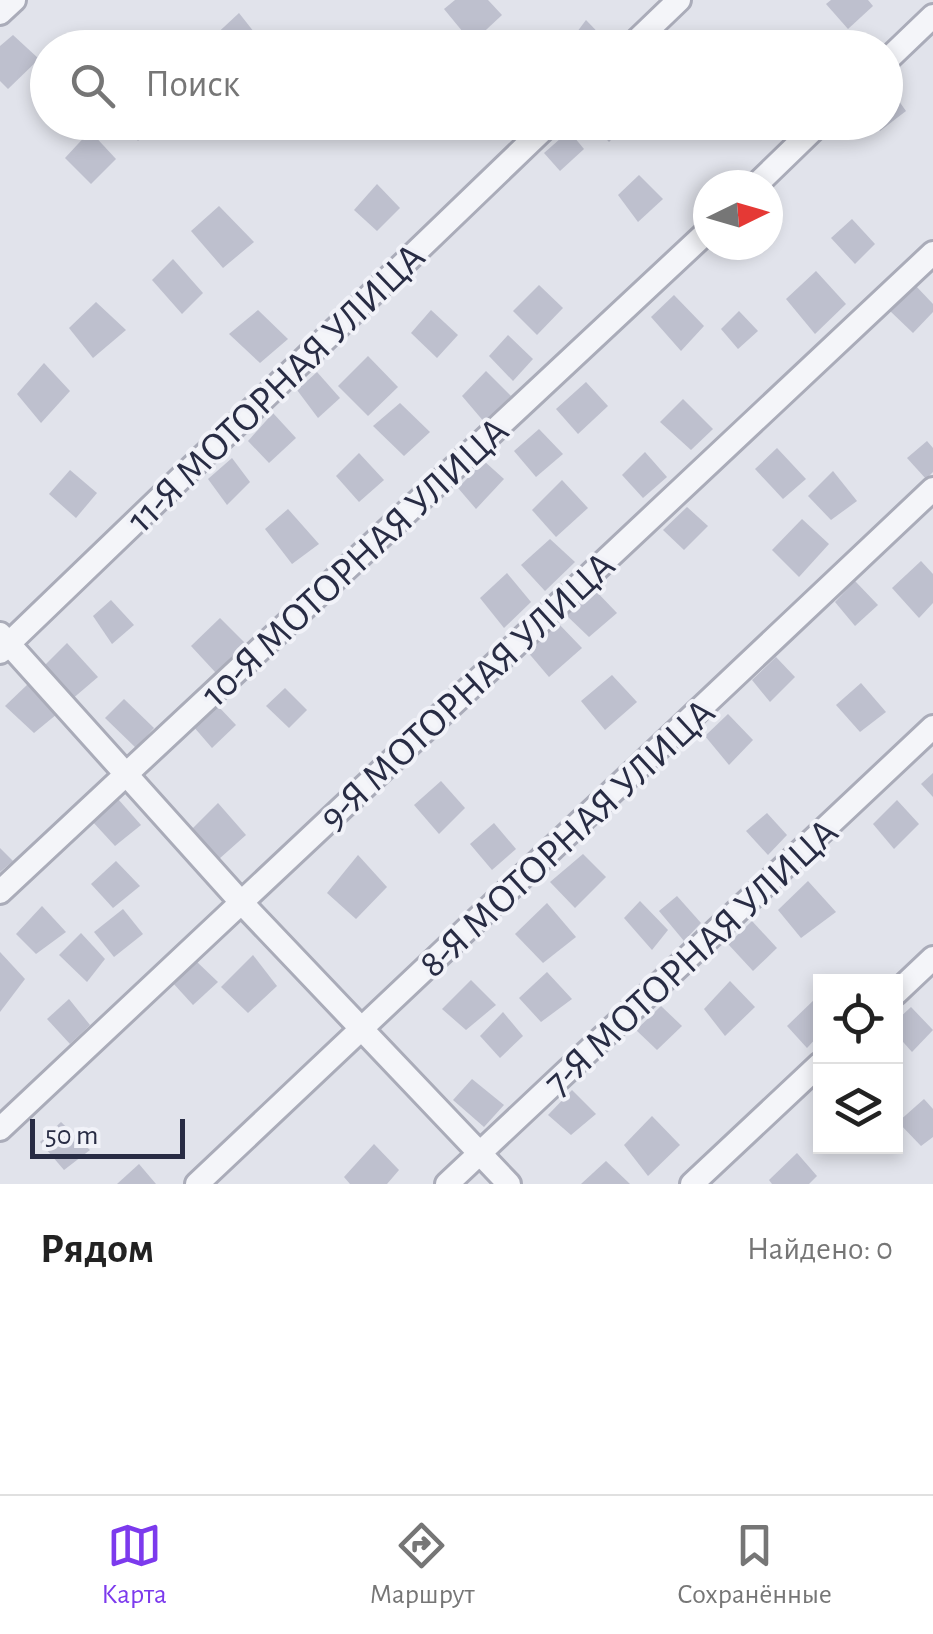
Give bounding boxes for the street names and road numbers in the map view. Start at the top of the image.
street label: 11-Я МОТОРНАЯ УЛИЦА [120,237,433,540]
street label: 10-Я МОТОРНАЯ УЛИЦА [194,410,517,715]
street label: 9-Я МОТОРНАЯ УЛИЦА [312,545,623,838]
street label: 8-Я МОТОРНАЯ УЛИЦА [412,692,723,985]
street label: 7-Я МОТОРНАЯ УЛИЦА [537,811,846,1103]

